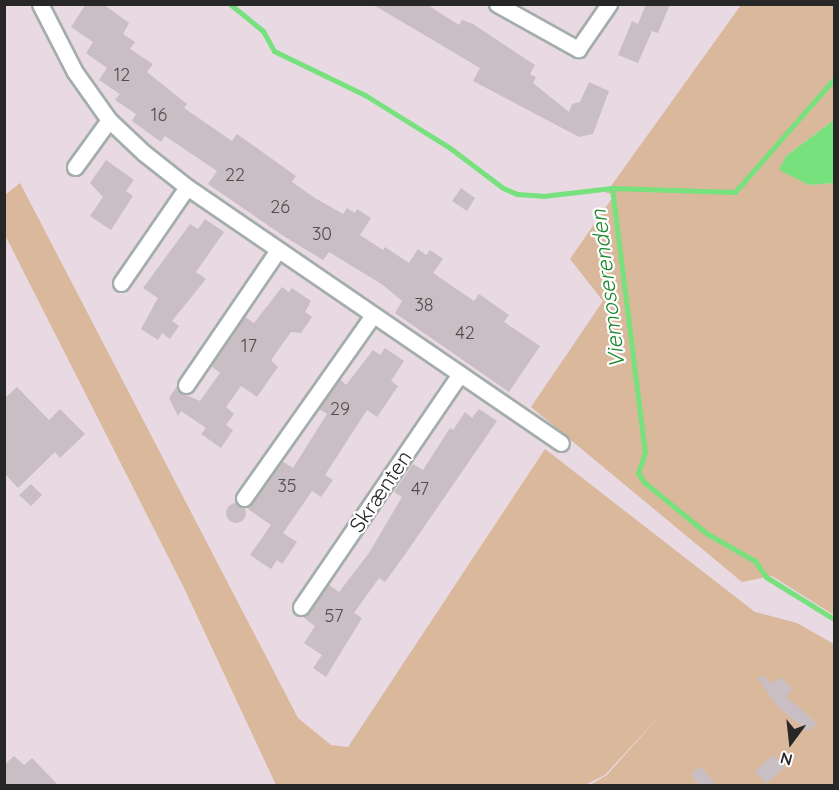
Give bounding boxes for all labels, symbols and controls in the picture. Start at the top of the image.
house number: 12 [114,64,130,86]
house number: 16 [151,104,167,126]
house number: 22 [225,164,245,186]
house number: 26 [270,196,290,218]
water label: Viemoserenden [585,208,631,370]
house number: 30 [312,223,332,245]
house number: 38 [414,294,434,316]
house number: 42 [455,322,475,344]
house number: 17 [241,335,257,357]
house number: 29 [330,398,350,420]
street label: Skrænten [343,445,417,537]
house number: 35 [277,475,297,497]
house number: 47 [411,478,429,500]
house number: 57 [324,605,344,627]
north arrow [761,712,821,772]
text: N [778,748,795,771]

